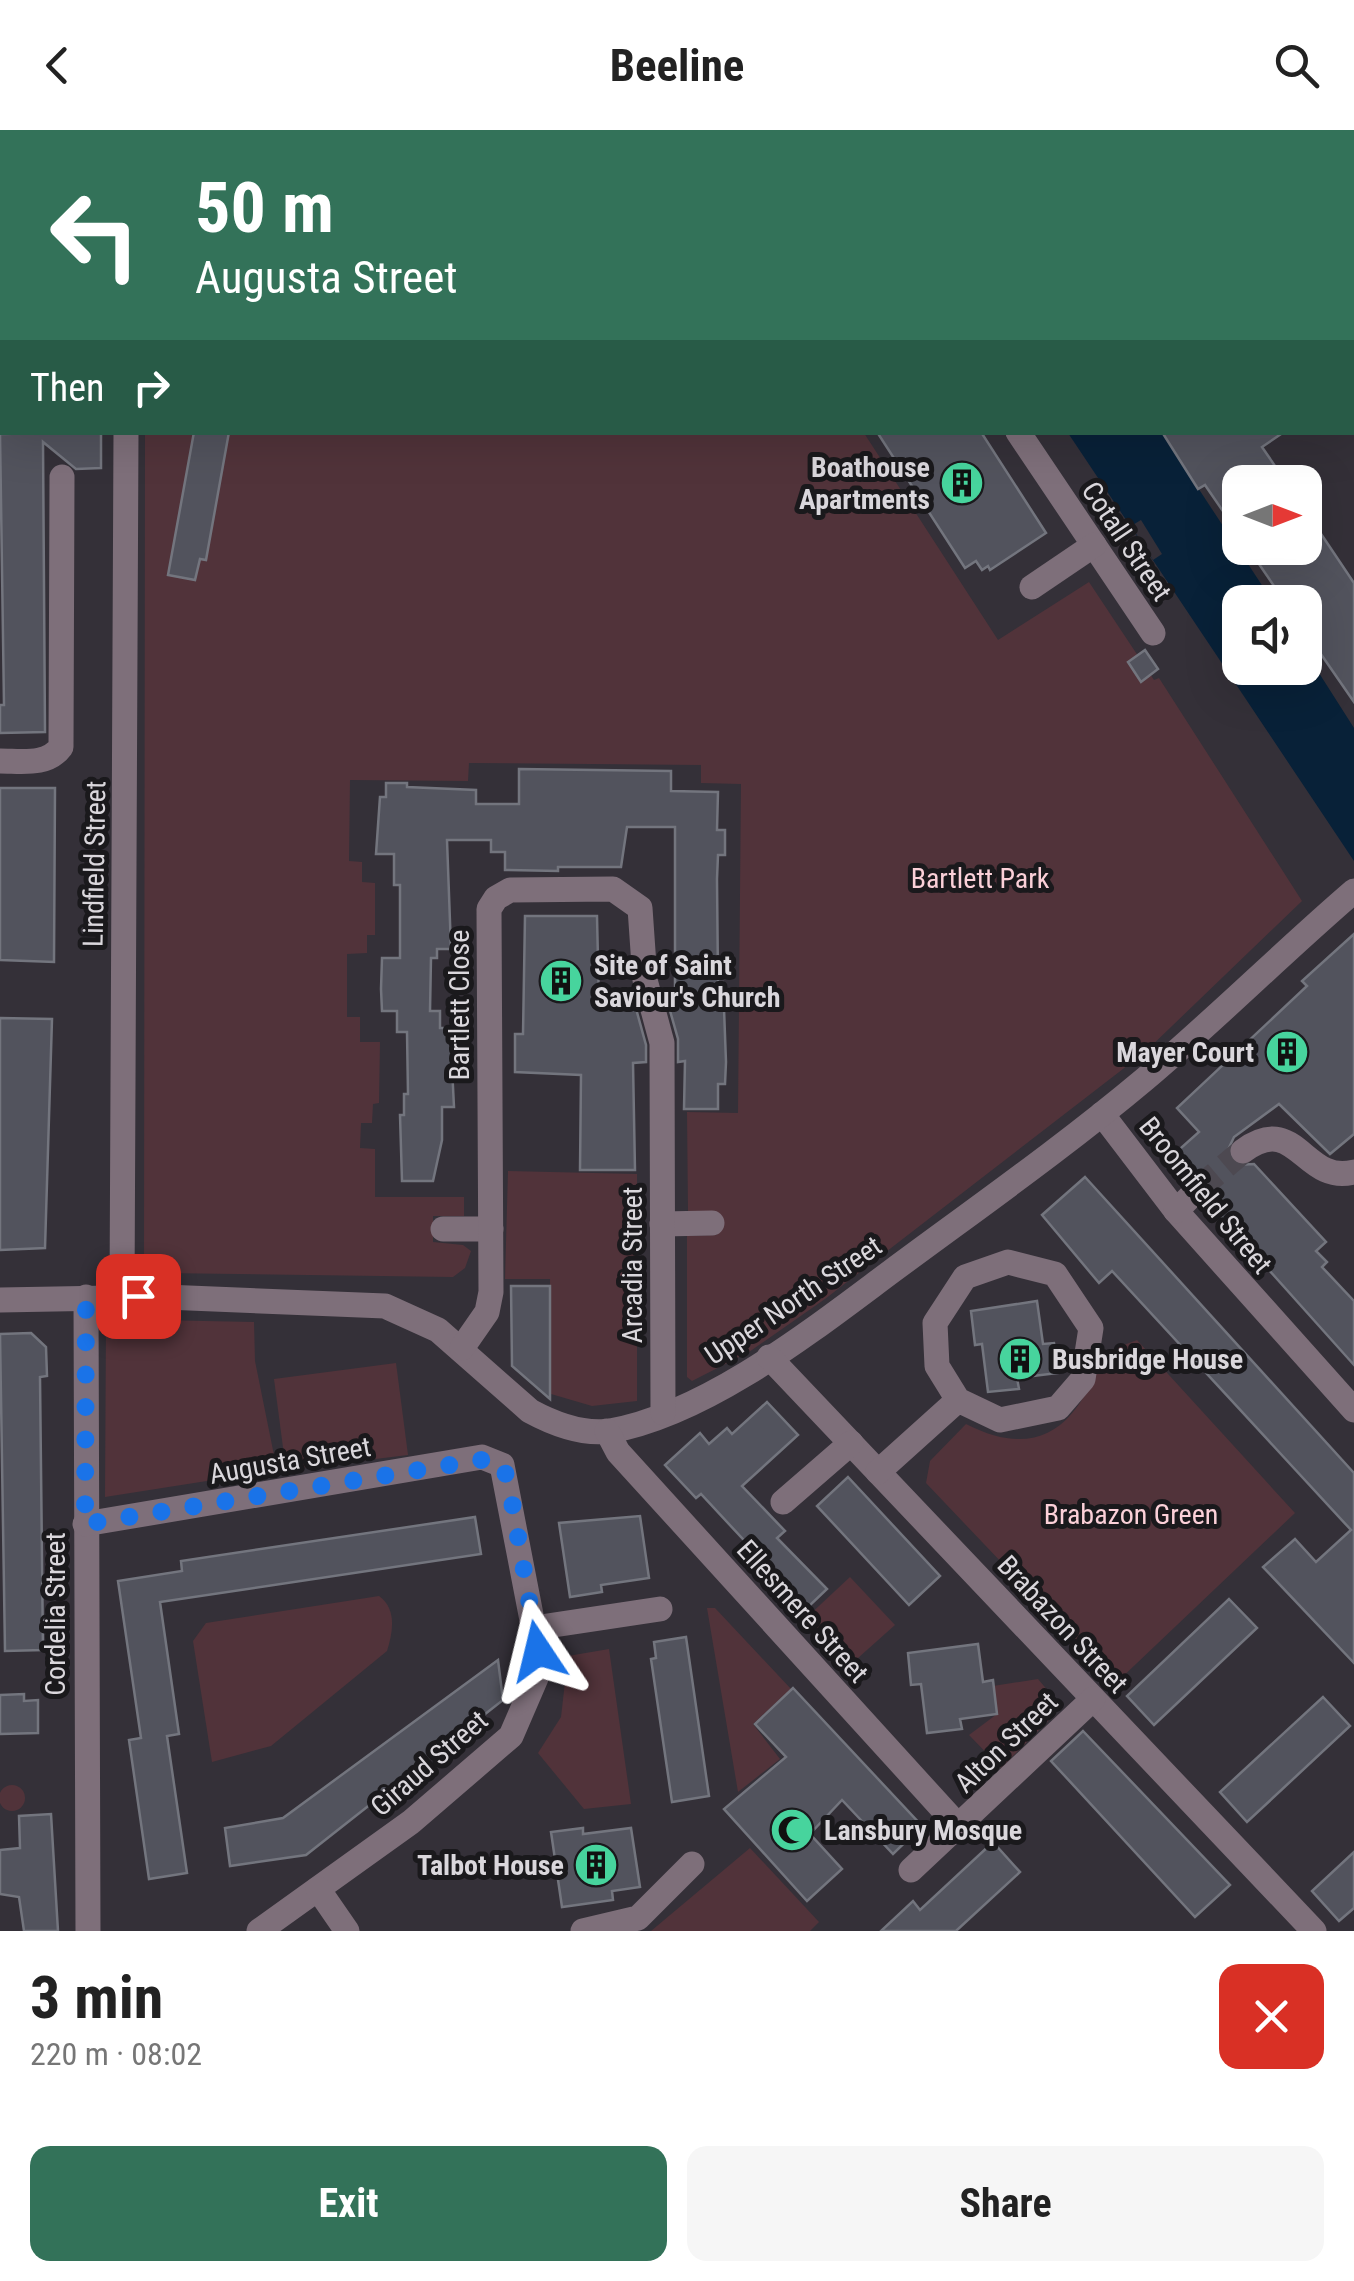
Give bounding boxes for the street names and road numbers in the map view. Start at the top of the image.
street label: Cotall Street [1075,475,1178,607]
street label: Lindfield Street [77,781,112,947]
street label: Bartlett Close [443,930,476,1081]
street label: Broomfield Street [1132,1110,1279,1280]
street label: Arcadia Street [616,1187,649,1343]
street label: Upper North Street [699,1229,888,1372]
street label: Augusta Street [207,1430,373,1491]
street label: Cordelia Street [39,1532,72,1696]
street label: Ellesmere Street [730,1533,875,1689]
street label: Brabazon Street [991,1549,1135,1700]
street label: Alton Street [948,1685,1065,1799]
street label: Giraud Street [364,1704,494,1823]

